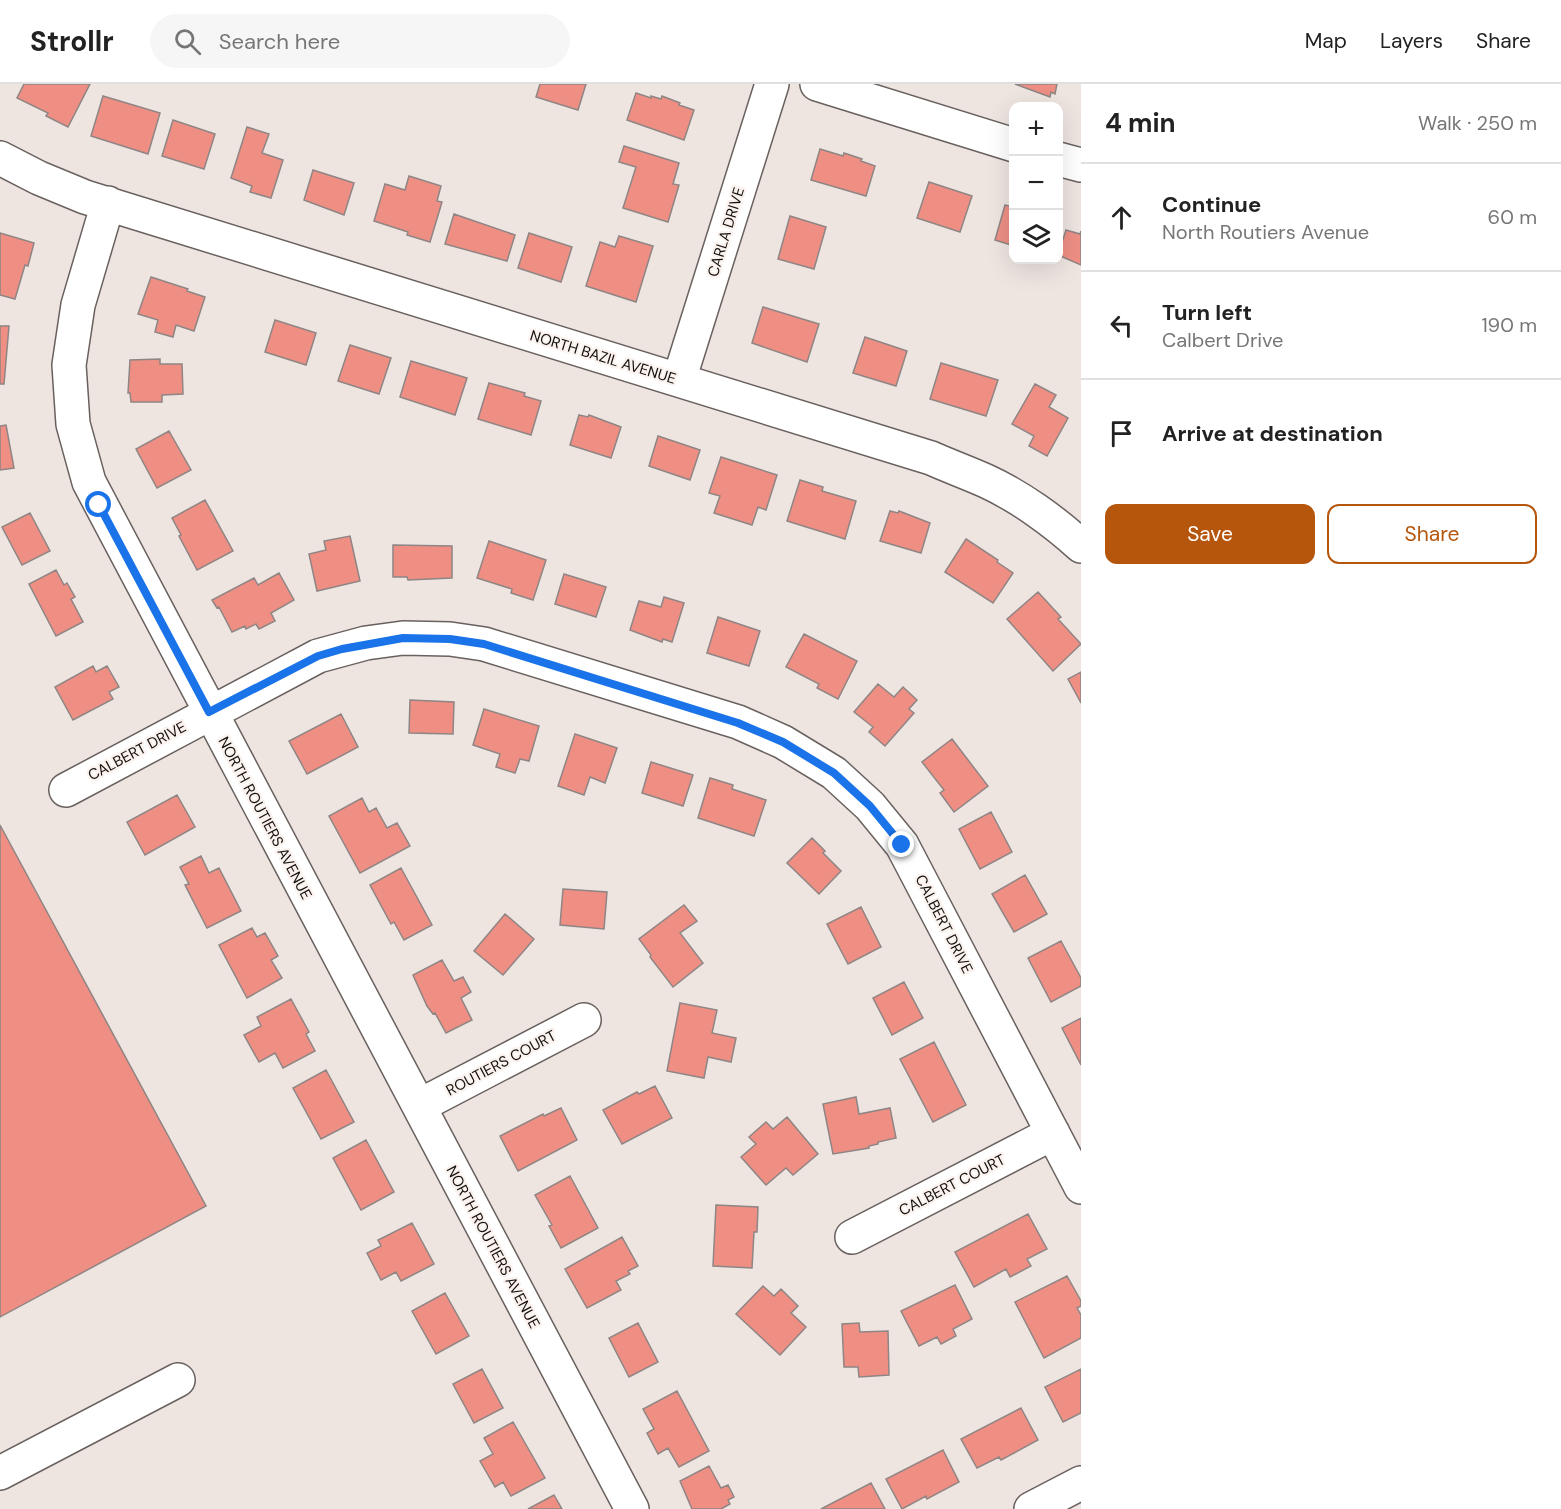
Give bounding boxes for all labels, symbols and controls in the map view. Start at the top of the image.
search box [150,14,570,68]
text: Strollr [30,23,114,60]
icon: search [171,25,204,58]
text: Search here [219,27,340,56]
text: Map [1305,27,1347,55]
text: Layers [1380,27,1443,55]
text: Share [1476,27,1531,55]
map controls [1009,102,1063,264]
button: + [1009,102,1063,156]
text: 4 min [1105,106,1176,140]
text: Walk · 250 m [1418,110,1537,136]
button: − [1009,156,1063,210]
street label: CARLA DRIVE [703,185,749,279]
text: Continue [1162,190,1261,219]
icon: ahead [1105,201,1138,234]
text: 60 m [1488,204,1537,230]
button: layers [1009,210,1063,264]
text: North Routiers Avenue [1162,219,1369,245]
text: Turn left [1162,298,1252,327]
icon: left [1105,309,1138,342]
text: 190 m [1481,312,1537,338]
street label: NORTH BAZIL AVENUE [528,325,678,389]
text: Calbert Drive [1162,327,1283,353]
icon: arrive [1105,417,1138,450]
text: Arrive at destination [1162,419,1383,448]
route start [85,491,111,517]
button: Save [1105,504,1315,564]
button: Share [1327,504,1537,564]
street label: CALBERT DRIVE [84,717,190,785]
street label: NORTH ROUTIERS AVENUE [214,733,316,903]
route end [888,831,914,857]
street label: CALBERT DRIVE [910,871,978,977]
street label: ROUTIERS COURT [443,1026,559,1100]
street label: CALBERT COURT [895,1150,1009,1220]
street label: NORTH ROUTIERS AVENUE [442,1162,544,1332]

